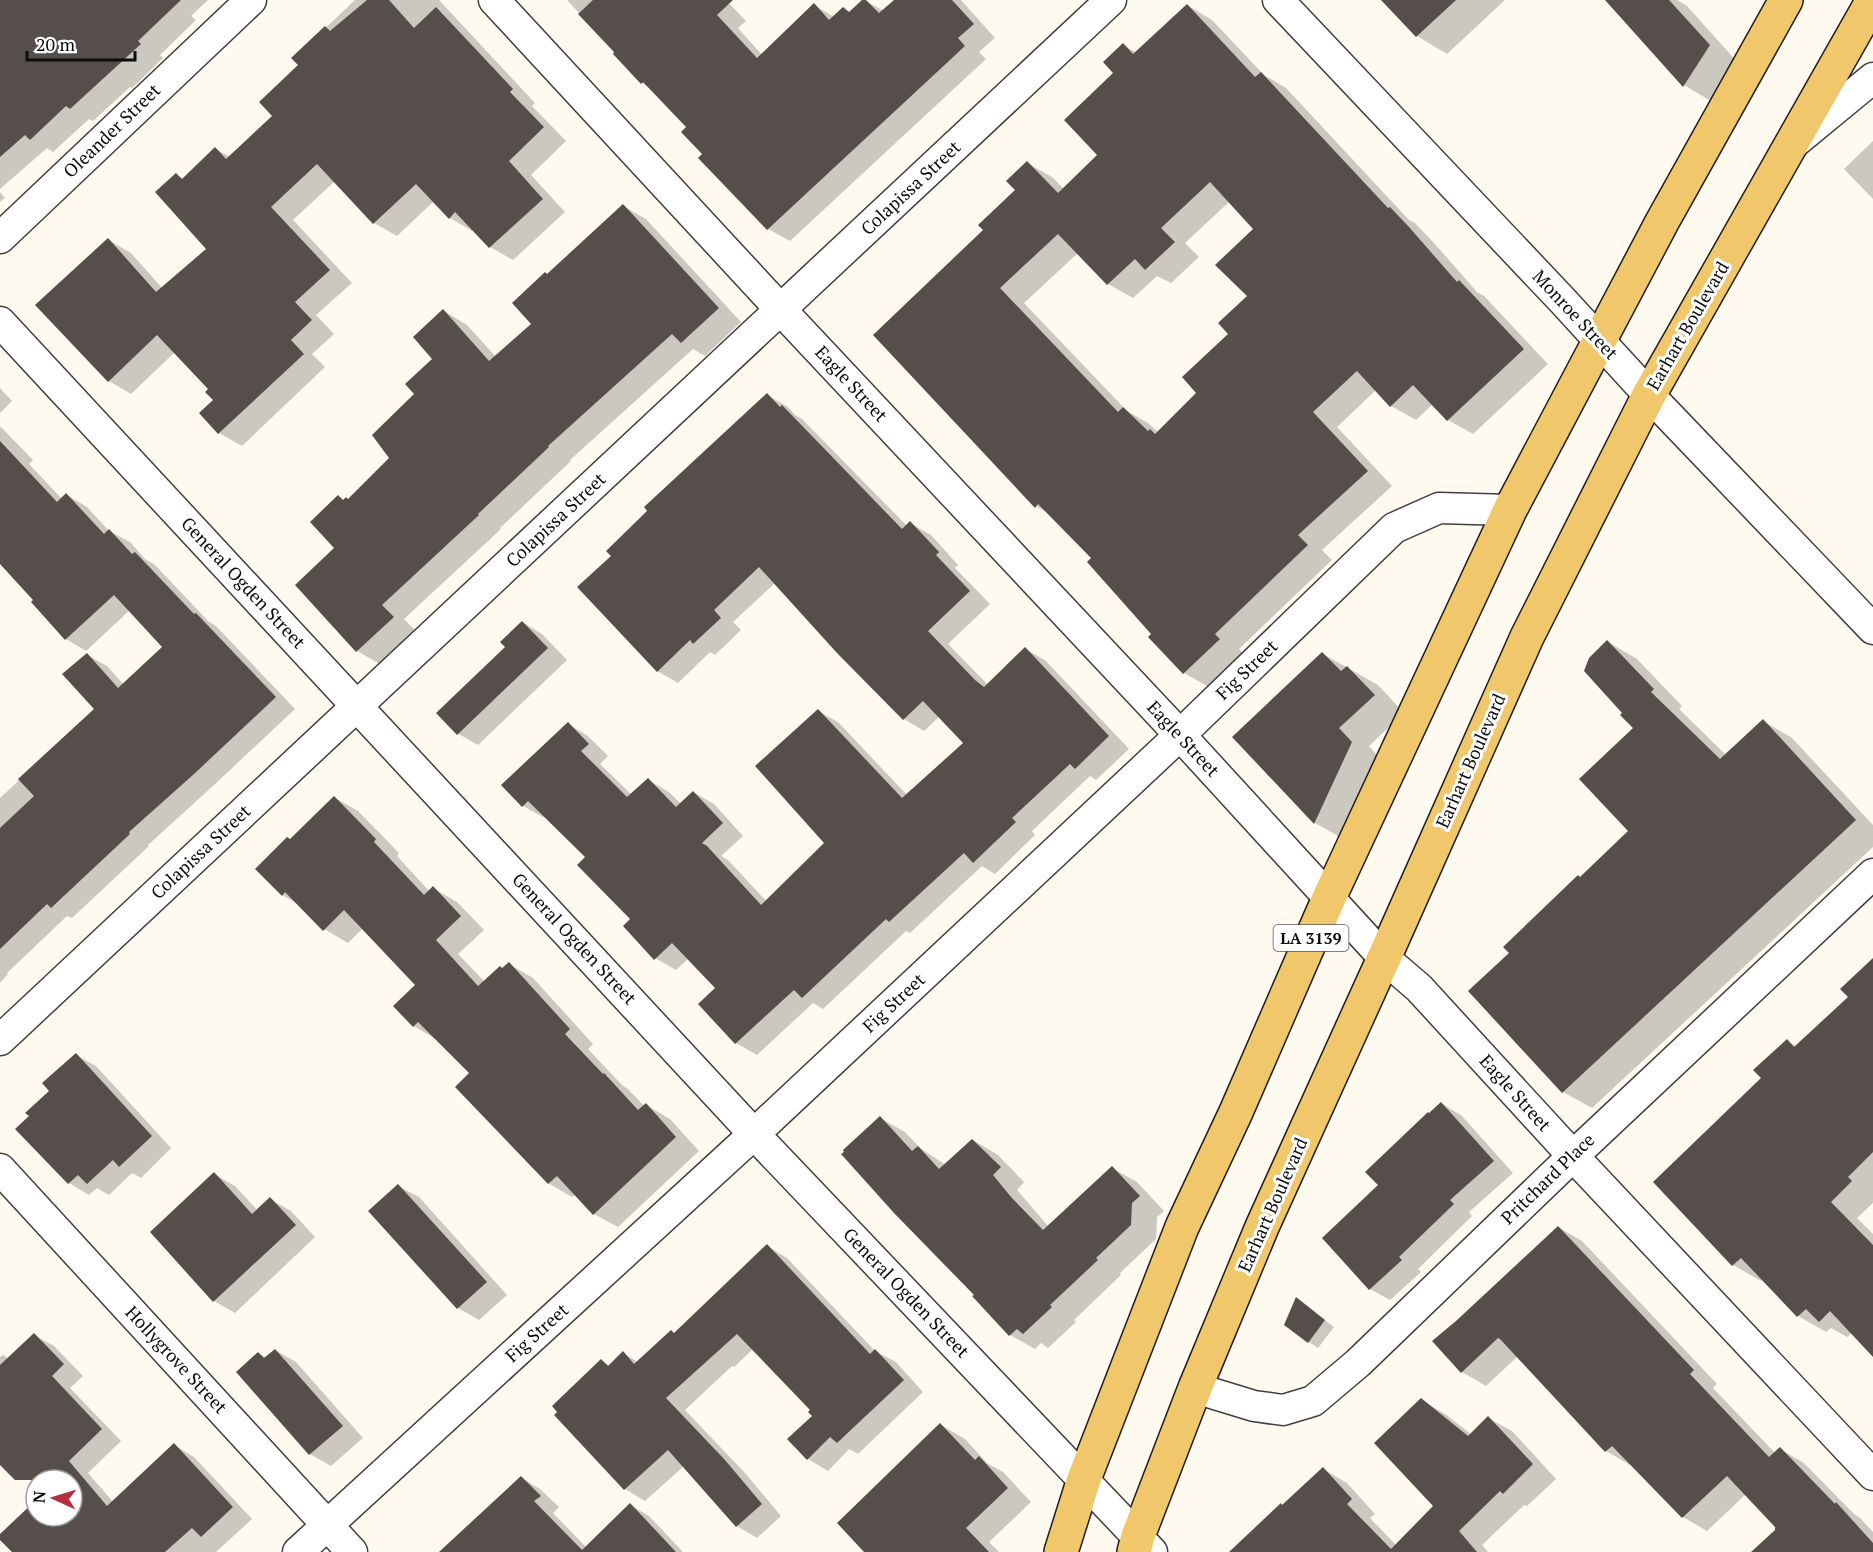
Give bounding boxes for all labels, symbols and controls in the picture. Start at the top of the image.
scale bar [27,24,135,62]
text: 20 m [36,32,76,56]
street label: Oleander Street [58,78,165,183]
street label: Colapissa Street [855,135,966,240]
street label: Earhart Boulevard [1641,257,1734,394]
street label: Monroe Street [1528,264,1624,365]
street label: Eagle Street [810,340,893,427]
street label: Colapissa Street [500,467,611,572]
street label: General Ogden Street [176,511,311,654]
street label: Fig Street [1210,634,1283,705]
street label: Earhart Boulevard [1430,690,1510,832]
street label: Eagle Street [1142,695,1225,782]
street label: Colapissa Street [145,799,256,904]
street label: General Ogden Street [507,867,642,1010]
road number: LA 3139 [1274,925,1348,951]
street label: Fig Street [857,967,930,1037]
street label: Eagle Street [1475,1049,1557,1136]
street label: Pritchard Place [1495,1127,1599,1229]
street label: Earhart Boulevard [1232,1134,1312,1276]
street label: General Ogden Street [838,1222,975,1363]
street label: Fig Street [500,1297,573,1367]
street label: Hollygrove Street [121,1300,233,1419]
north arrow [24,1468,84,1528]
text: N [28,1490,50,1504]

